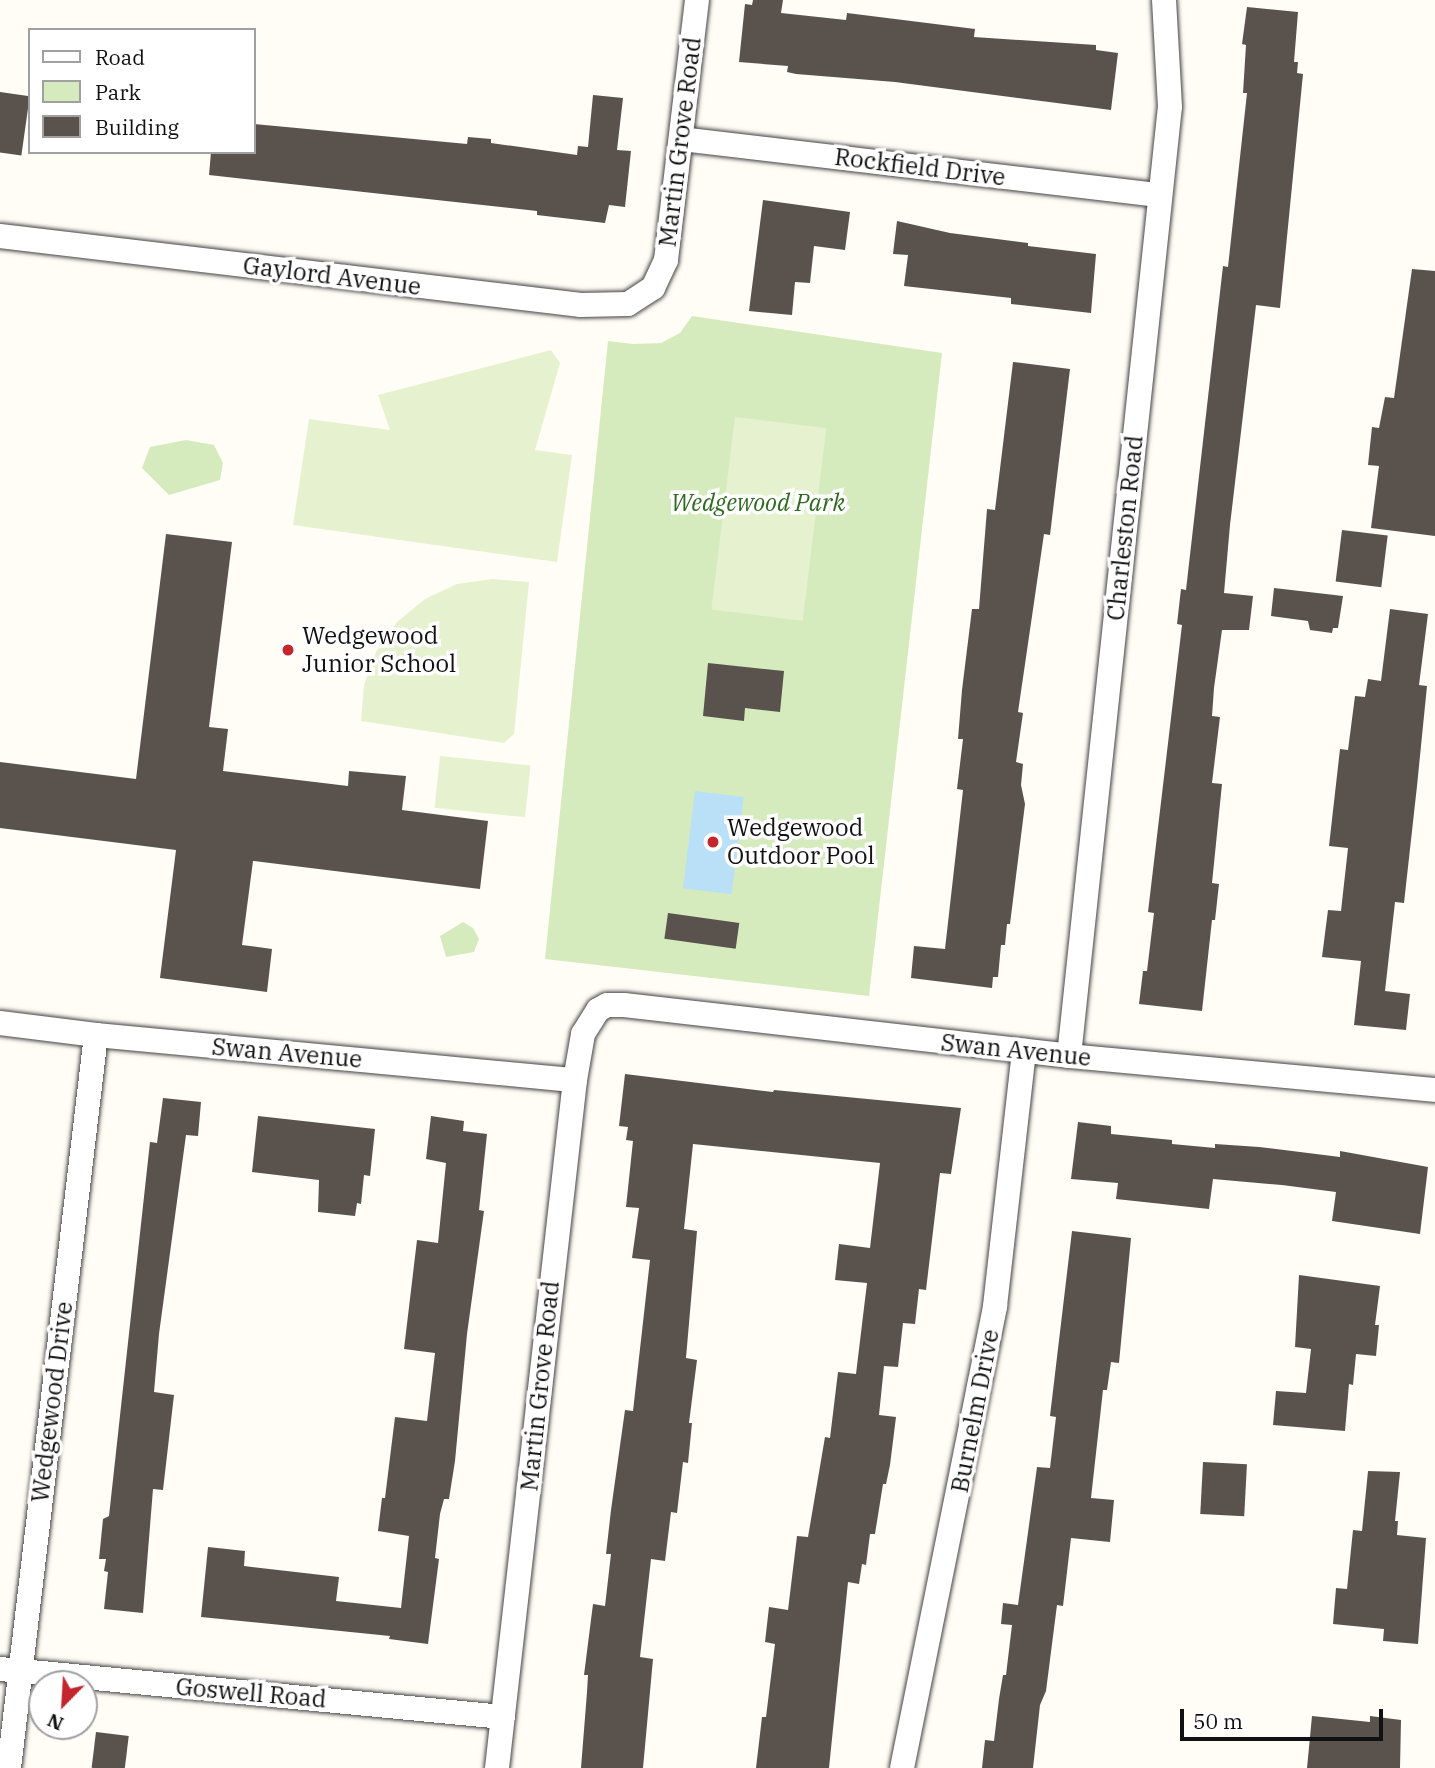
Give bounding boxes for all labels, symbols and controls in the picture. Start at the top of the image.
legend [28,28,256,154]
street label: Martin Grove Road [653,35,707,249]
text: Road [95,43,145,71]
text: Park [95,78,141,106]
text: Building [95,113,179,141]
street label: Rockfield Drive [833,142,1007,192]
street label: Gaylord Avenue [241,251,423,301]
street label: Charleston Road [1101,434,1149,622]
park label: Wedgewood Park [671,489,845,517]
place label: Wedgewood Junior School [302,622,456,678]
marker: Wedgewood Junior School [280,642,296,658]
place label: Wedgewood Outdoor Pool [727,814,875,870]
marker: Wedgewood Outdoor Pool [705,834,721,850]
street label: Swan Avenue [939,1028,1093,1072]
street label: Swan Avenue [211,1032,363,1074]
street label: Martin Grove Road [515,1279,565,1493]
street label: Wedgewood Drive [25,1300,79,1504]
street label: Burnelm Drive [945,1327,1005,1495]
north arrow [28,1670,98,1740]
street label: Goswell Road [175,1672,327,1714]
scale bar [1183,1694,1386,1738]
text: 50 m [1193,1707,1243,1735]
text: N [44,1708,67,1736]

